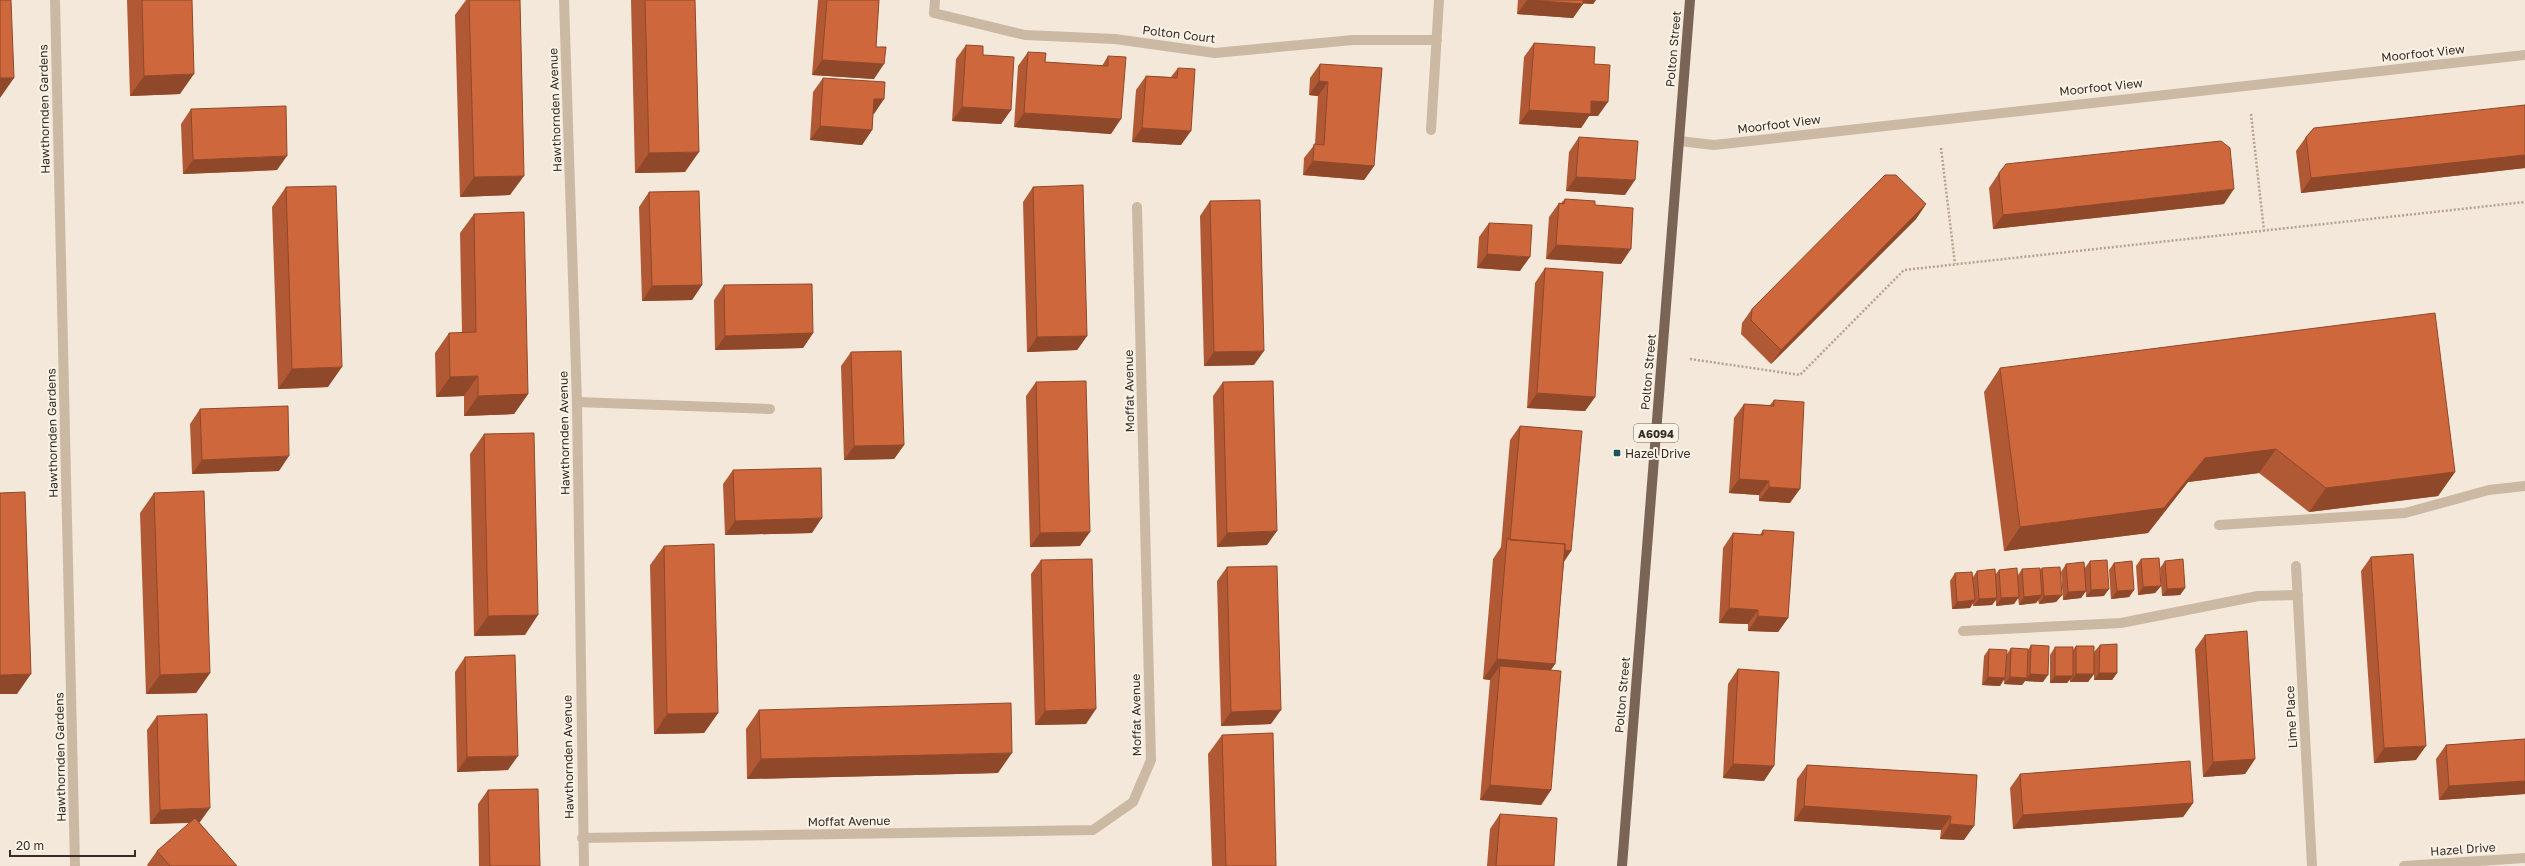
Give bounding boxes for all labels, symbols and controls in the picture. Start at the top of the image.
street label: Polton Street [1662,10,1684,88]
street label: Polton Court [1142,22,1216,46]
street label: Moorfoot View [2380,41,2466,65]
street label: Hawthornden Gardens [35,44,53,174]
street label: Hawthornden Avenue [545,48,565,172]
street label: Moorfoot View [2058,75,2144,99]
street label: Moorfoot View [1736,111,1822,137]
street label: Polton Street [1637,333,1659,411]
street label: Moffat Avenue [1121,349,1137,433]
street label: Hawthornden Gardens [43,368,61,498]
street label: Hawthornden Avenue [555,371,573,495]
road number: A6094 [1634,424,1678,442]
place label: Hazel Drive [1625,446,1691,461]
marker: Hazel Drive [1612,448,1622,458]
street label: Polton Street [1611,656,1633,734]
street label: Moffat Avenue [1128,673,1144,757]
street label: Lime Place [2282,685,2300,749]
street label: Hawthornden Gardens [51,692,69,822]
street label: Hawthornden Avenue [559,695,577,819]
street label: Moffat Avenue [807,813,891,829]
scale bar [10,832,135,858]
text: 20 m [16,838,44,853]
street label: Hazel Drive [2430,839,2496,859]

